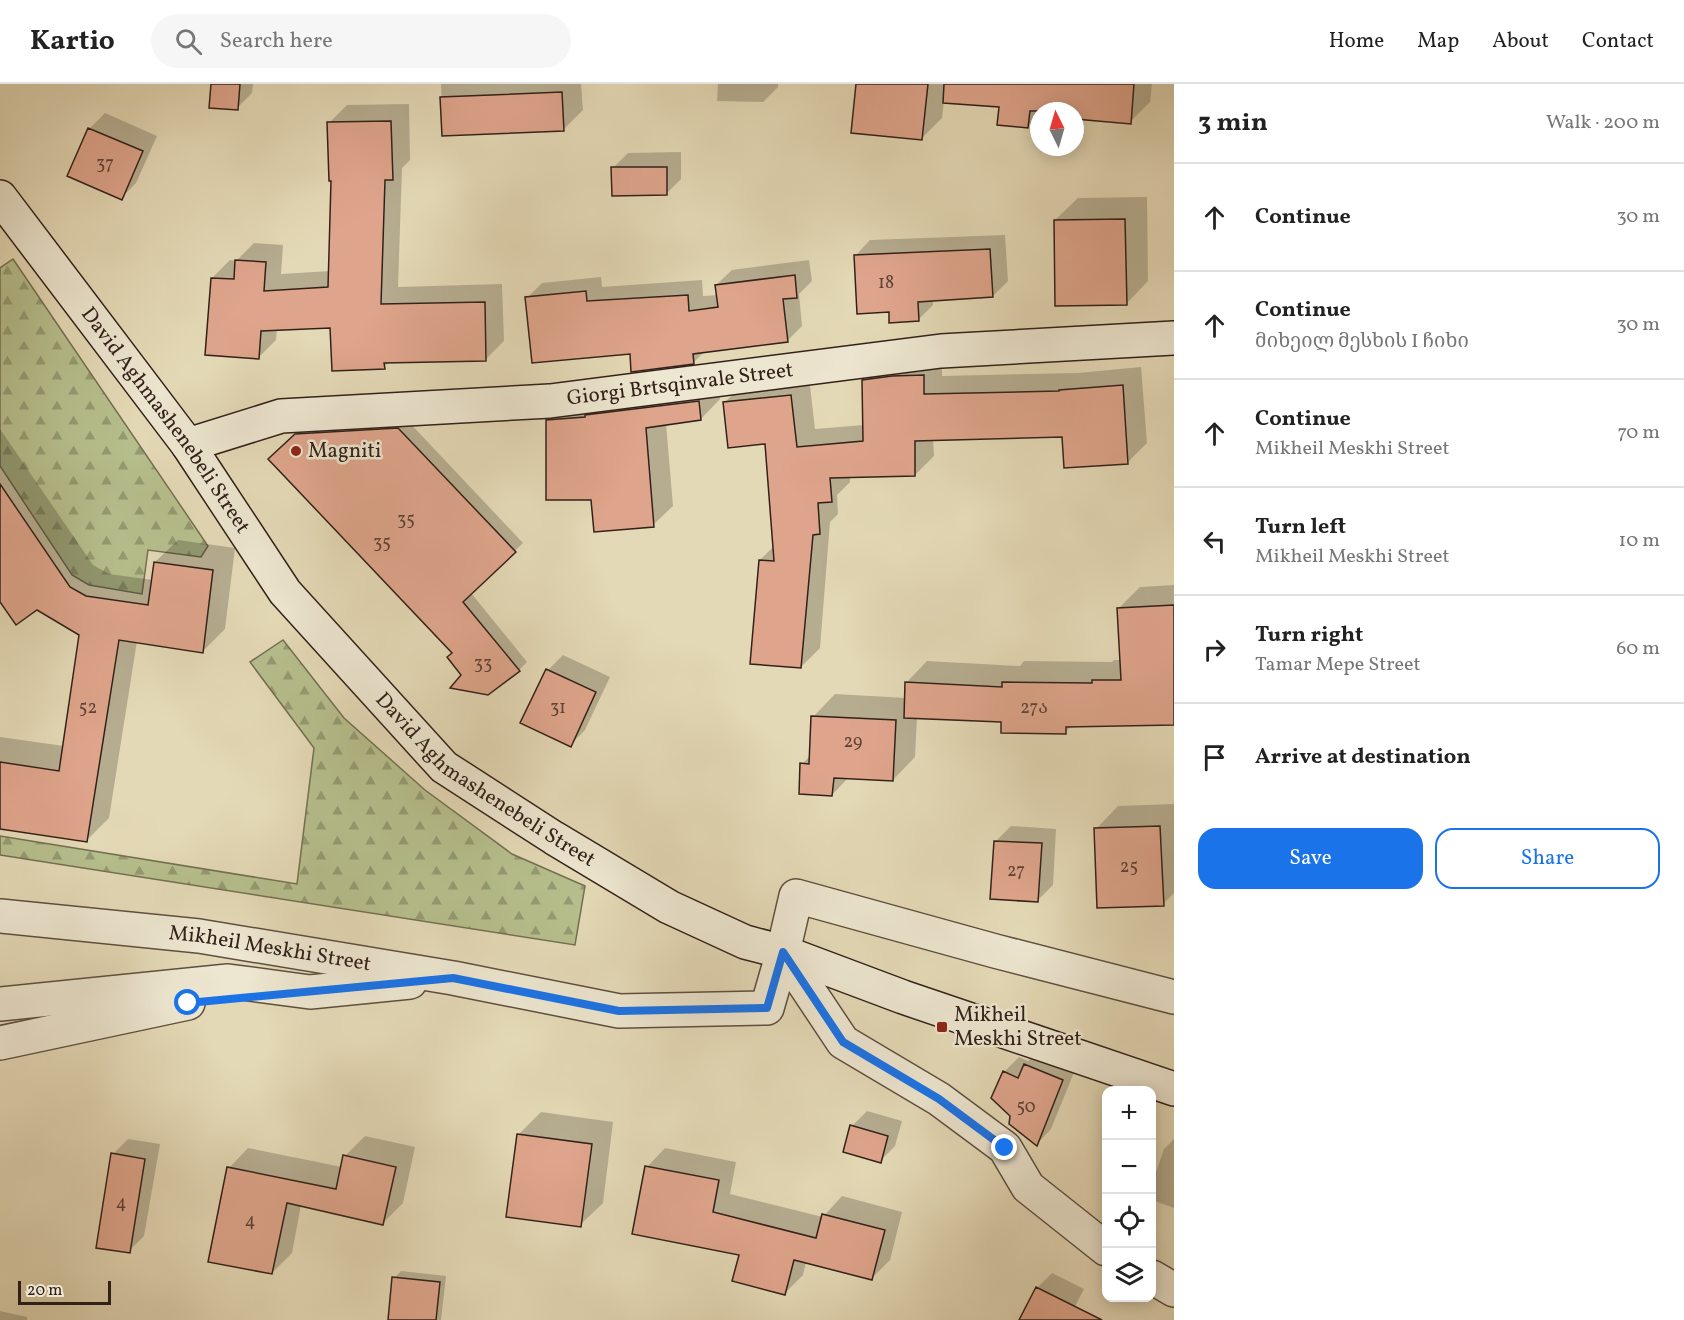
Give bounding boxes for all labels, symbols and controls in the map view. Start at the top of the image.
search box [151,14,571,68]
text: Kartio [30,22,115,61]
icon: search [172,25,205,58]
text: Search here [220,26,333,57]
text: Home [1329,27,1384,56]
text: Map [1417,27,1459,56]
text: About [1492,27,1549,56]
text: Contact [1582,27,1654,56]
north arrow [1030,102,1084,156]
text: 3 min [1198,105,1268,141]
text: Walk · 200 m [1546,109,1660,137]
house number: 37 [96,152,114,177]
icon: ahead [1198,201,1231,234]
text: Continue [1255,202,1351,233]
text: 30 m [1616,203,1660,231]
house number: 18 [878,271,894,296]
text: Continue [1255,295,1351,326]
street label: David Aghmashenebeli Street [74,301,257,539]
icon: ahead [1198,309,1231,342]
text: 30 m [1616,311,1660,339]
text: მიხეილ მესხის I ჩიხი [1255,328,1469,356]
street label: Giorgi Brtsqinvale Street [565,356,795,413]
text: Continue [1255,404,1351,435]
icon: ahead [1198,417,1231,450]
text: 70 m [1617,419,1660,447]
text: Mikheil Meskhi Street [1255,435,1449,463]
place label: Magniti [308,437,381,466]
marker: Magniti [289,444,303,458]
house number: 35 [397,508,415,533]
text: Turn left [1255,512,1346,543]
icon: left [1198,525,1231,558]
text: 10 m [1619,527,1660,555]
house number: 35 [373,531,391,556]
text: Mikheil Meskhi Street [1255,543,1449,571]
text: Turn right [1255,620,1363,651]
icon: right [1198,633,1231,666]
text: 60 m [1616,635,1660,663]
text: Tamar Mepe Street [1255,651,1421,679]
house number: 33 [474,652,492,677]
street label: David Aghmashenebeli Street [368,686,601,874]
house number: 52 [79,696,97,721]
house number: 31 [550,696,566,721]
house number: 27ა [1020,696,1048,721]
house number: 29 [844,730,862,755]
icon: arrive [1198,741,1231,774]
text: Arrive at destination [1255,742,1471,773]
button: Save [1198,828,1423,889]
button: Share [1435,828,1660,889]
house number: 25 [1120,855,1138,880]
house number: 27 [1007,859,1025,884]
street label: Mikheil Meskhi Street [168,919,373,979]
route start [174,989,200,1015]
place label: Mikheil Meskhi Street [954,1001,1082,1054]
marker: Mikheil Meskhi Street [935,1020,949,1034]
map controls [1102,1086,1156,1302]
button: + [1102,1086,1156,1140]
house number: 50 [1016,1095,1036,1120]
route end [991,1134,1017,1160]
button: − [1102,1140,1156,1194]
house number: 4 [116,1191,126,1216]
button: locate [1102,1194,1156,1248]
house number: 4 [245,1209,255,1234]
button: layers [1102,1248,1156,1302]
scale bar [18,1278,111,1306]
text: 20 m [27,1280,62,1302]

